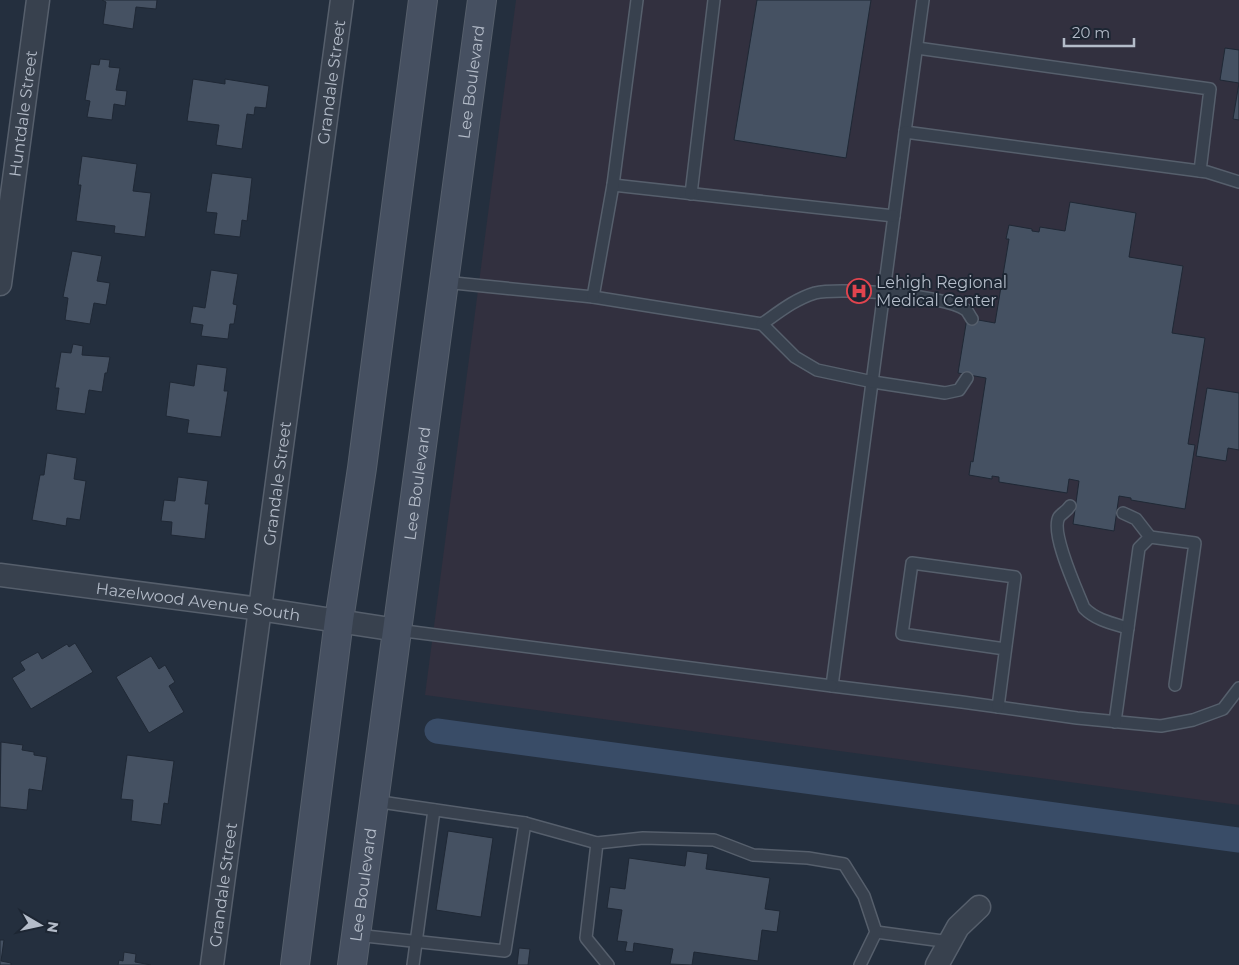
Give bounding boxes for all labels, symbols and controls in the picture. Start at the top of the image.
scale bar [1064,15,1134,47]
street label: Grandale Street [313,18,349,145]
text: 20 m [1072,23,1110,42]
street label: Lee Boulevard [454,24,488,140]
street label: Huntdale Street [5,48,41,178]
place label: Lehigh Regional Medical Center [876,273,1007,310]
hospital icon: Lehigh Regional Medical Center [846,278,872,304]
street label: Grandale Street [259,419,295,547]
street label: Lee Boulevard [400,425,434,541]
street label: Hazelwood Avenue South [95,578,302,625]
street label: Grandale Street [205,821,241,948]
street label: Lee Boulevard [346,827,380,943]
north arrow [15,900,65,950]
text: N [43,920,63,934]

